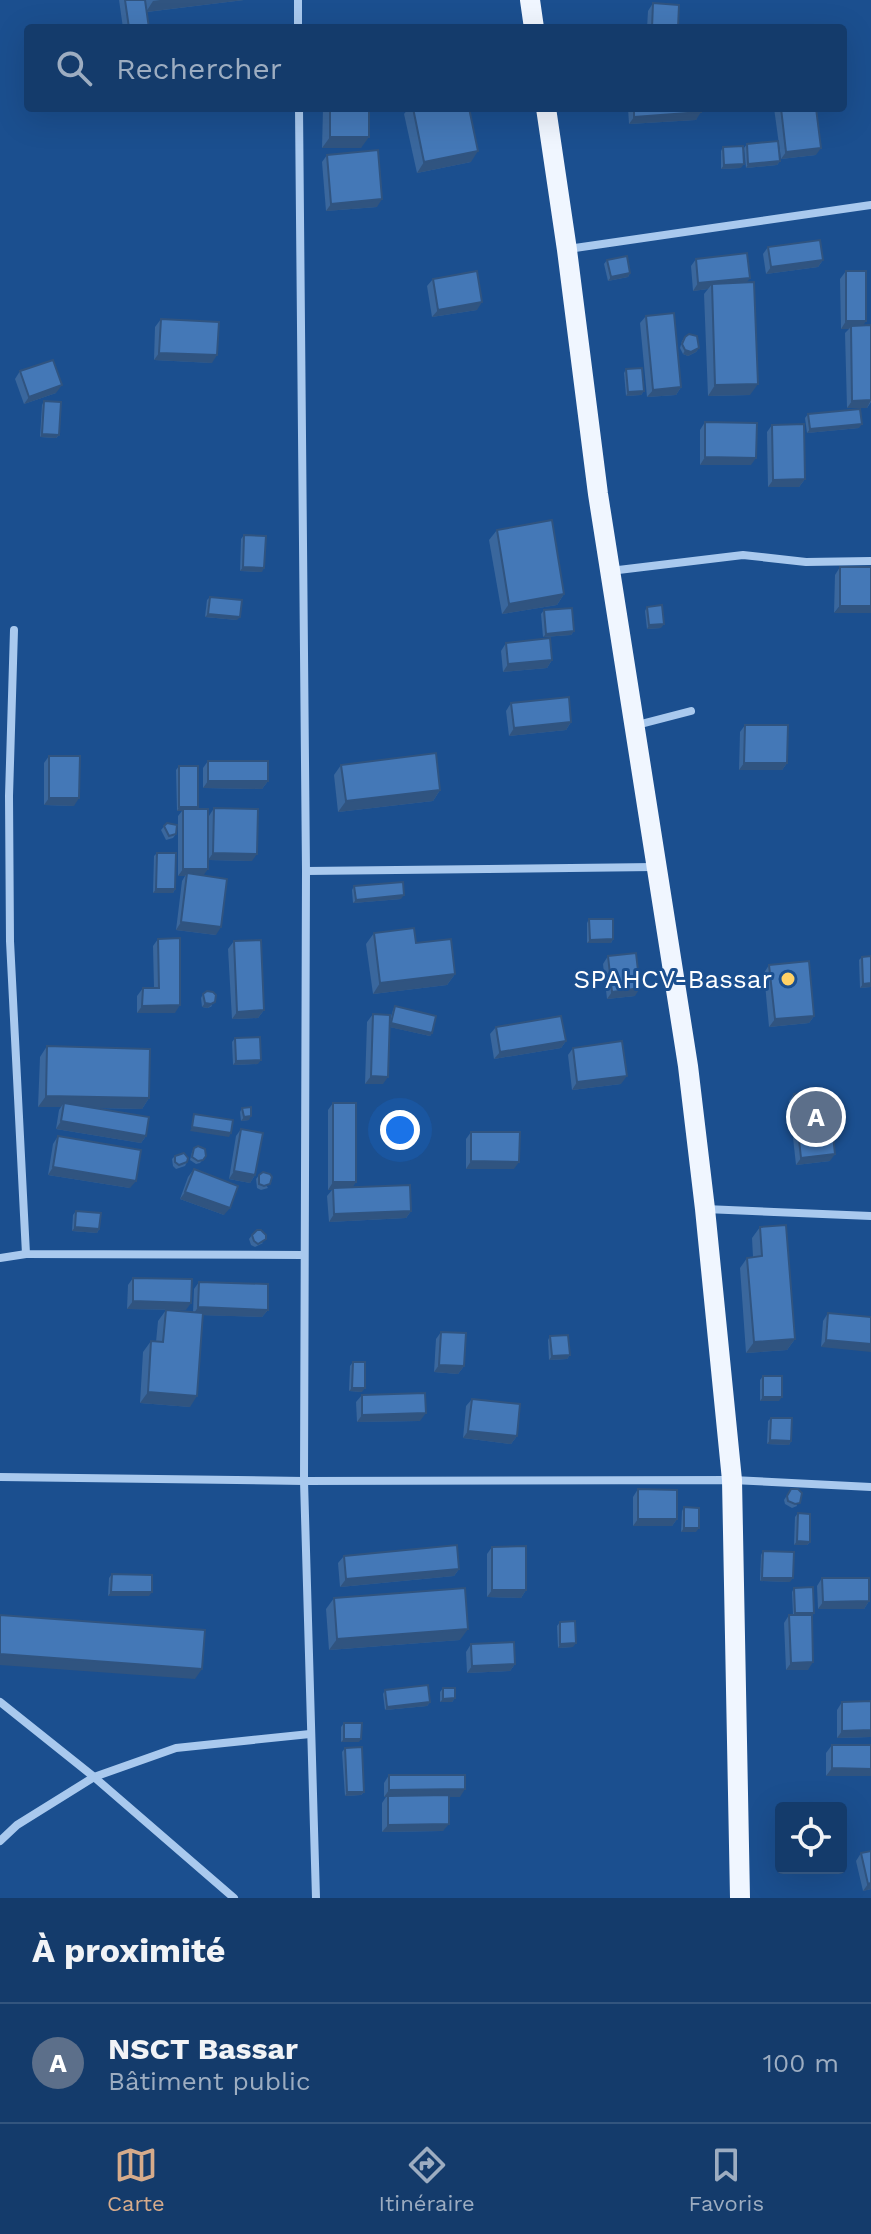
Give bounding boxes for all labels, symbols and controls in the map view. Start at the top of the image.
search box [24,24,847,112]
icon: search [52,46,96,90]
text: Rechercher [116,51,282,86]
place label: SPAHCV-Bassar [574,964,772,994]
marker: SPAHCV-Bassar [779,970,797,988]
pin: A [790,1087,842,1147]
your location [380,1110,420,1150]
map controls [775,1802,847,1874]
button: locate [775,1802,847,1874]
text: À proximité [32,1930,226,1970]
text: NSCT Bassar [108,2031,298,2066]
text: A [49,2048,67,2078]
text: 100 m [763,2048,839,2078]
text: Bâtiment public [108,2066,311,2096]
tab: Carte [107,2143,165,2216]
tab: Itinéraire [379,2143,475,2216]
tab: Favoris [689,2143,764,2216]

